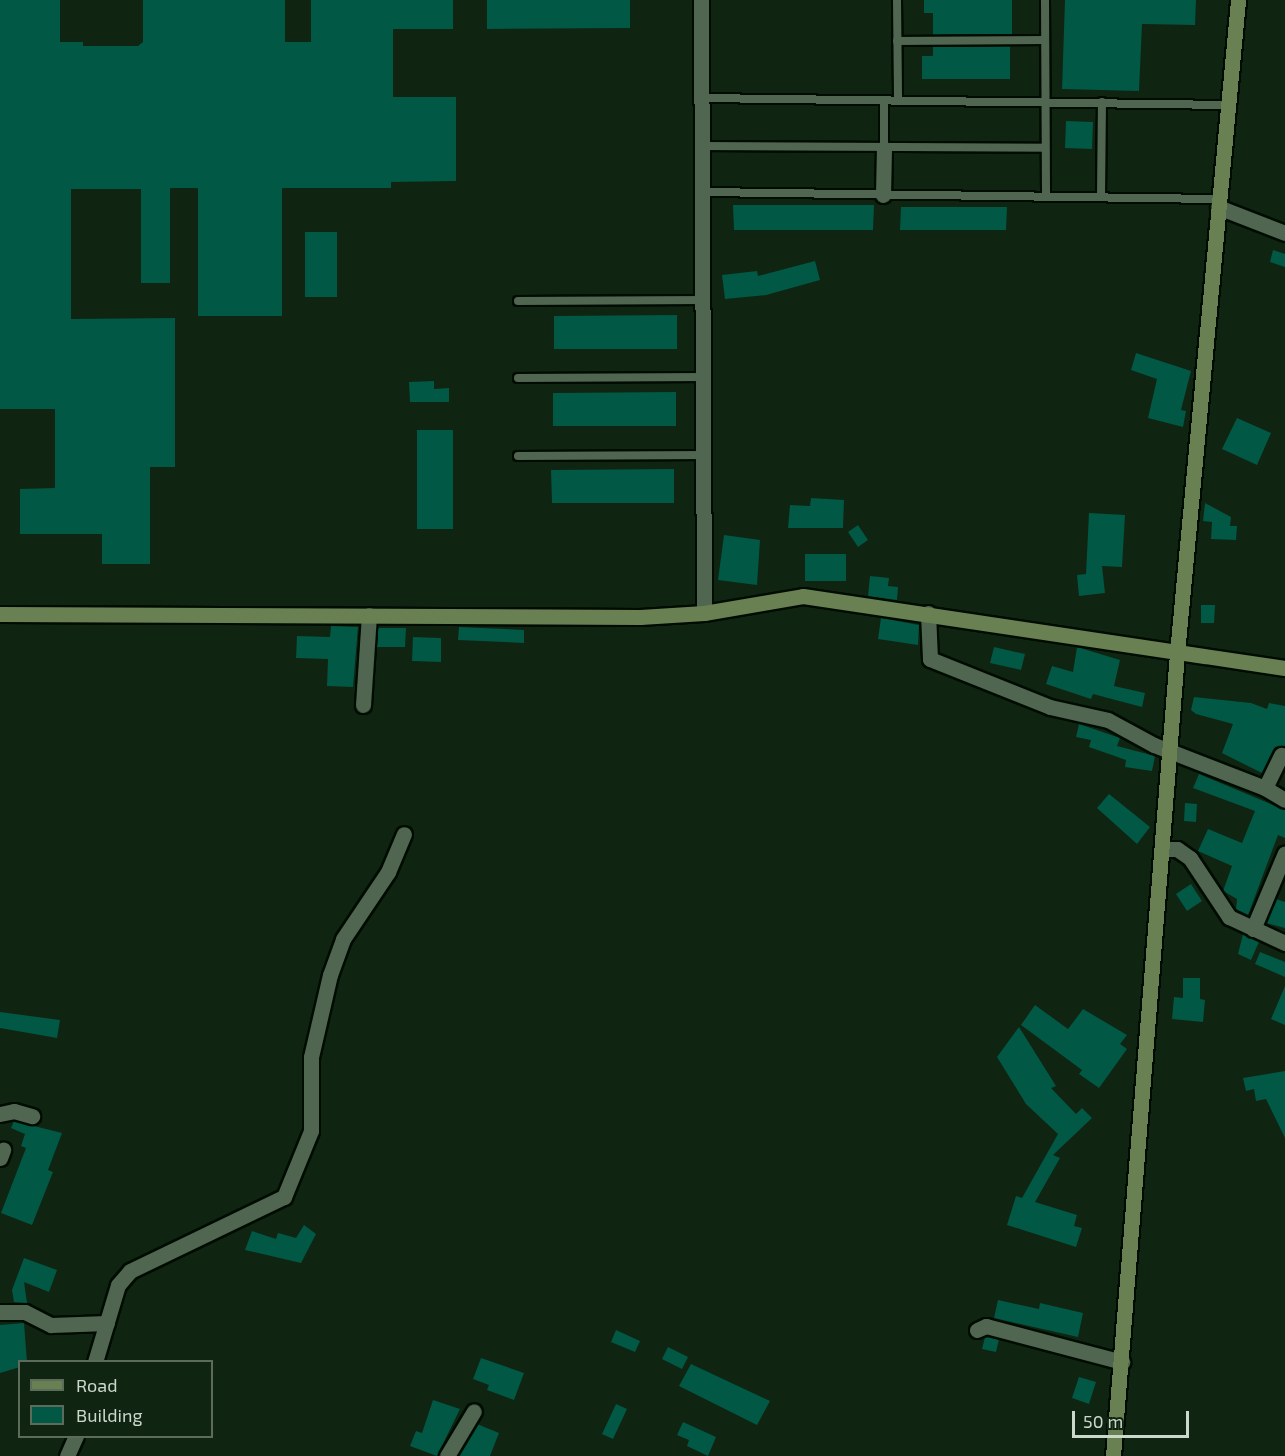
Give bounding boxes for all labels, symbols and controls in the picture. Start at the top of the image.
legend [18,1360,213,1438]
text: Road [76,1374,117,1396]
scale bar [1075,1399,1192,1437]
text: Building [76,1404,143,1426]
text: 50 m [1083,1410,1123,1432]

